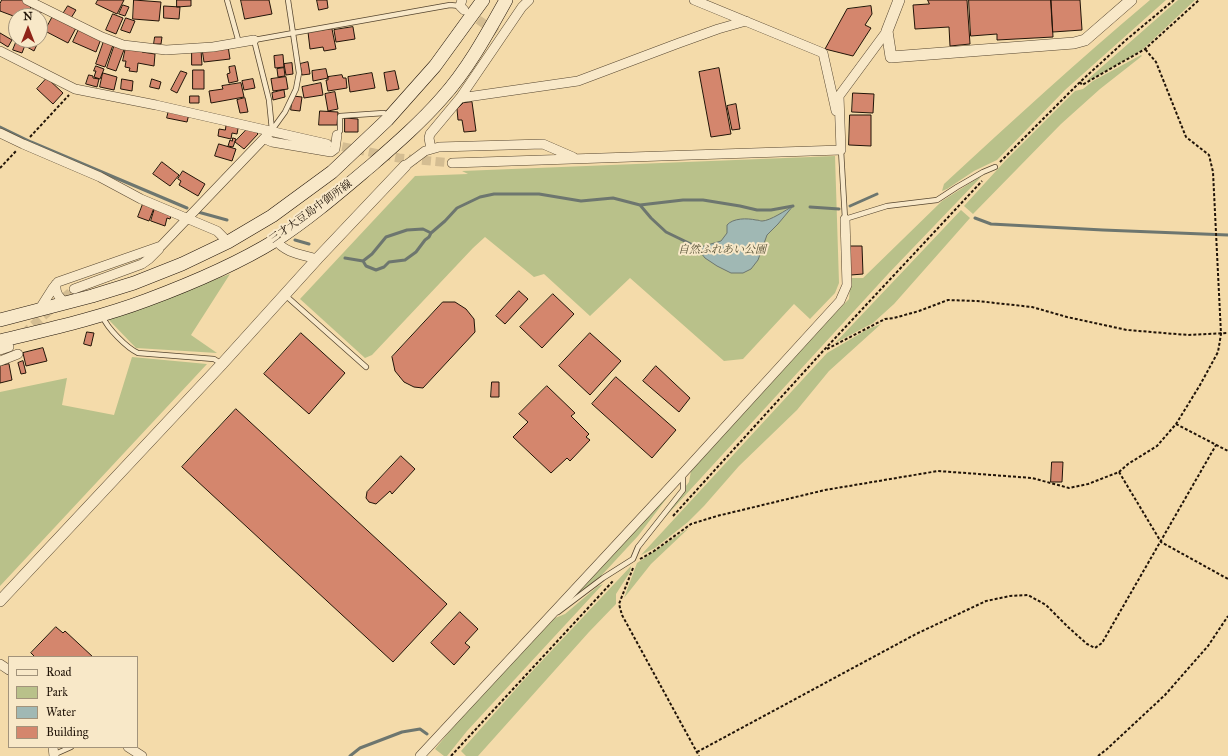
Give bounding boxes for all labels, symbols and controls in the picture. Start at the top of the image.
north arrow [8,8,48,48]
text: N [23,10,33,23]
street label: 三才大豆島中御所線 [267,178,355,246]
park label: 自然ふれあい公園 [678,243,766,257]
legend [8,656,138,748]
text: Road [46,665,72,679]
text: Park [46,685,68,699]
text: Water [46,705,76,719]
text: Building [46,725,88,739]

